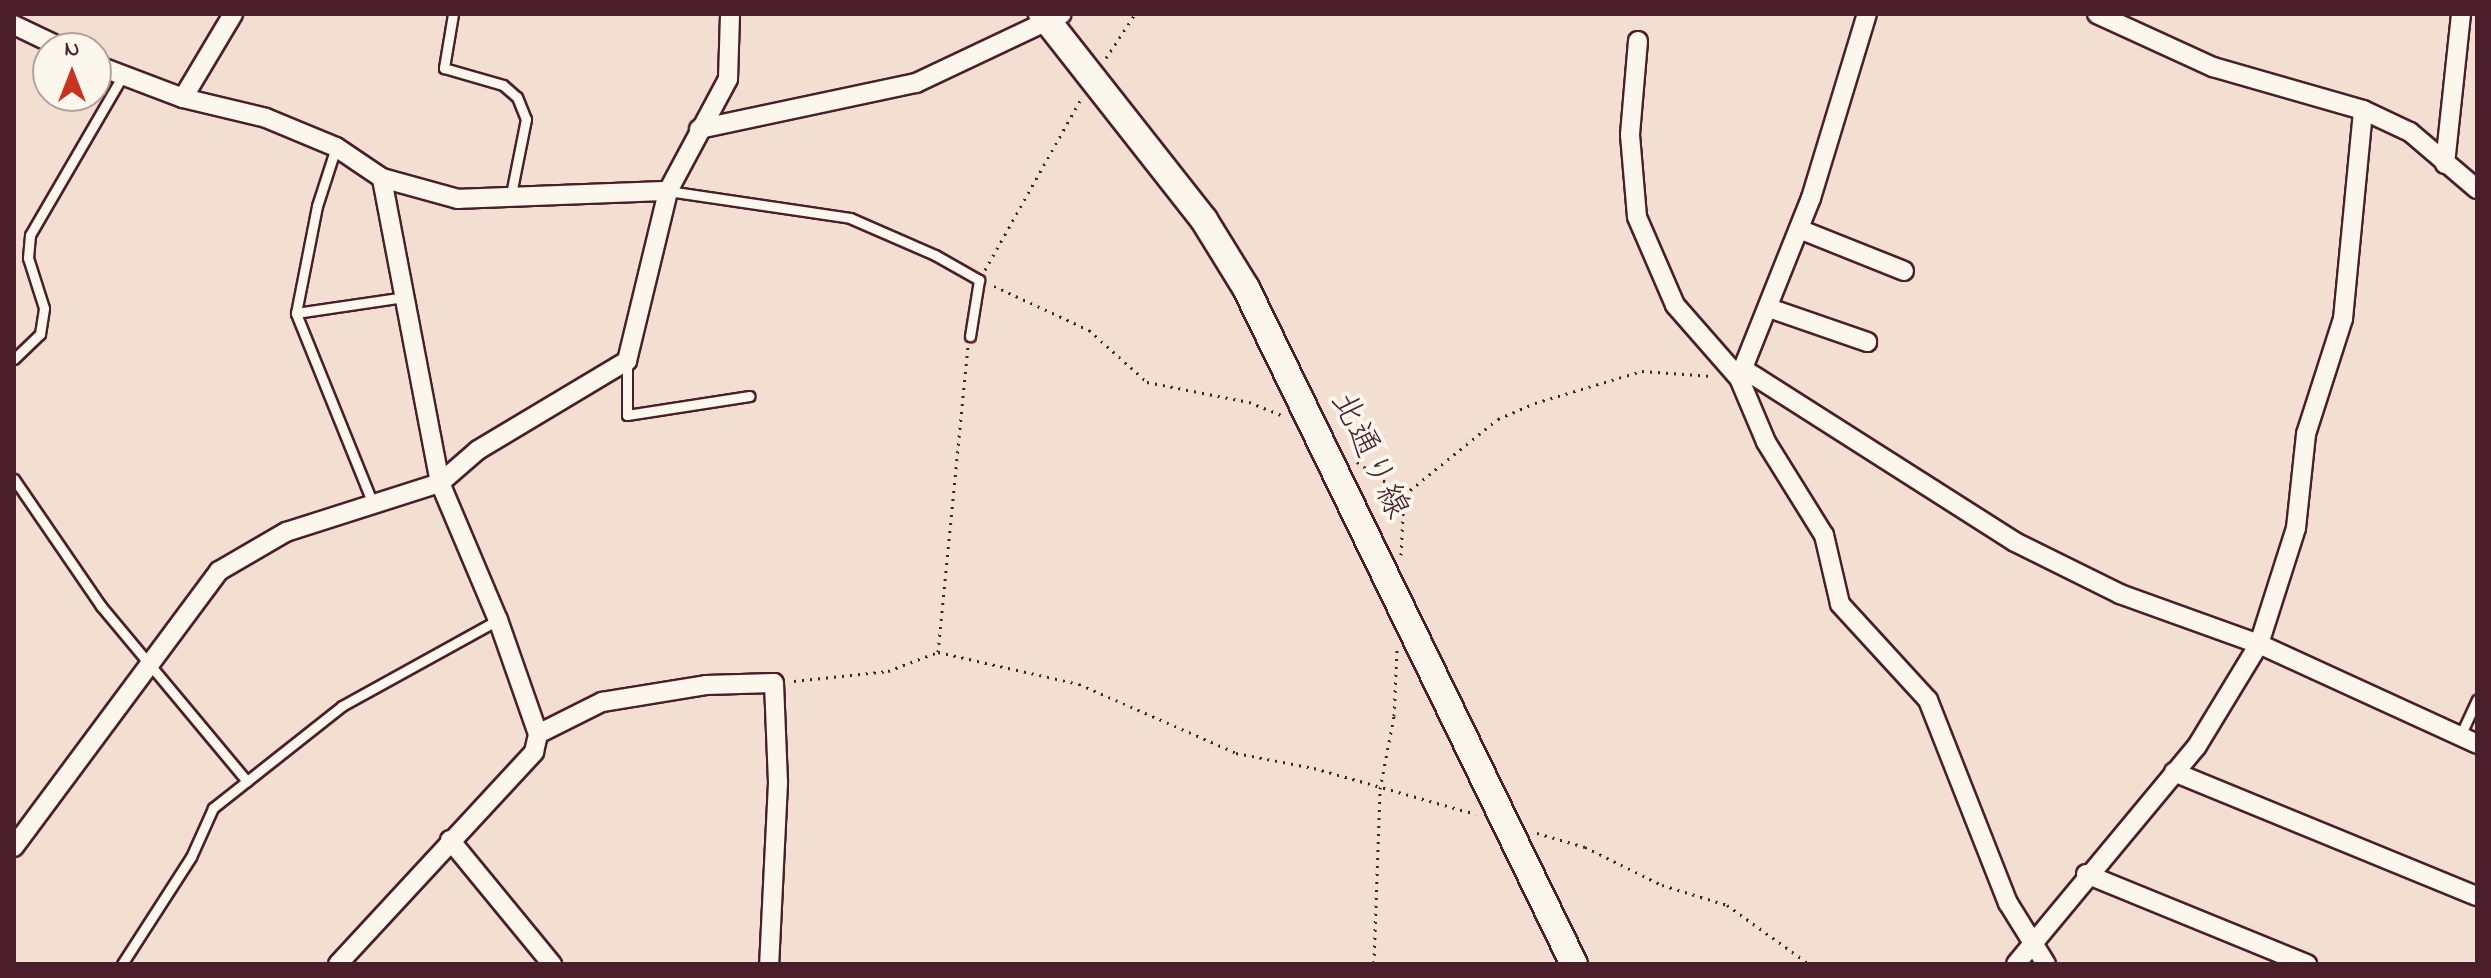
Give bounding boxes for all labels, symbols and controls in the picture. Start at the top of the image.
north arrow [32,32,112,112]
text: N [65,34,79,66]
street label: 北通り線 [1320,386,1416,526]

